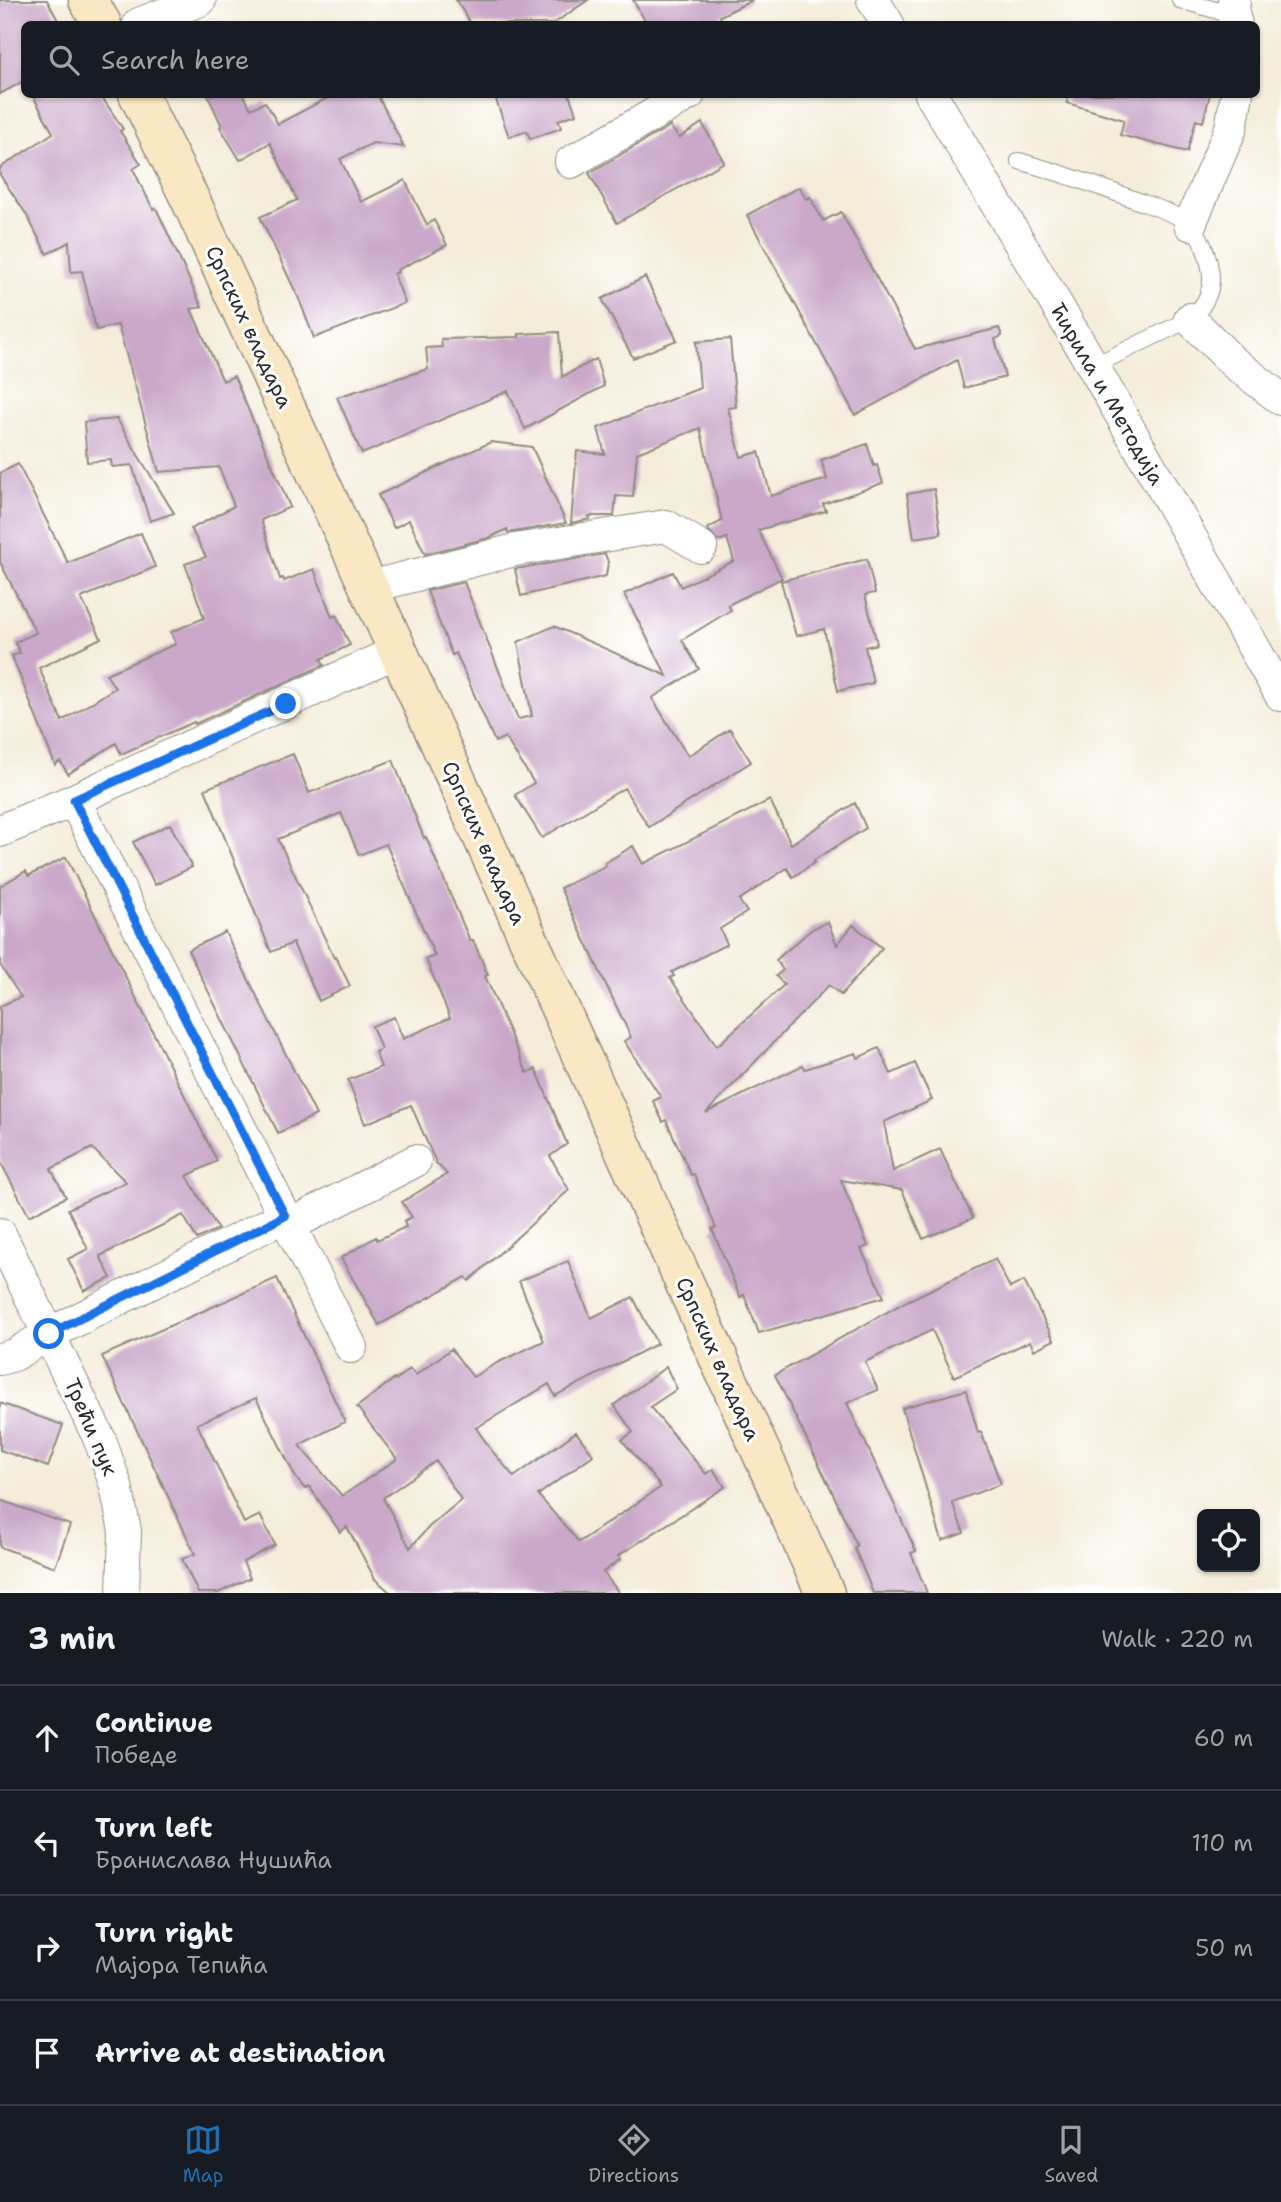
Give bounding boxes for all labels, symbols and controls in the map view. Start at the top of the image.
search box [21,21,1260,98]
icon: search [45,41,83,79]
text: Search here [101,42,250,77]
street label: Српских владара [199,241,299,413]
street label: Ћирила и Методија [1043,298,1171,490]
route end [270,688,301,719]
street label: Српских владара [435,757,533,929]
street label: Српских владара [669,1273,767,1445]
route start [33,1318,64,1349]
street label: Трећи пук [58,1374,124,1480]
map controls [1197,1509,1260,1572]
button: locate [1197,1509,1260,1572]
text: 3 min [28,1618,115,1659]
text: Walk · 220 m [1101,1624,1253,1654]
text: Continue [95,1705,213,1740]
icon: ahead [28,1719,66,1757]
text: 60 m [1194,1723,1253,1753]
text: Победе [95,1740,178,1770]
text: Turn left [95,1810,212,1845]
icon: left [28,1824,66,1862]
text: 110 m [1191,1828,1253,1858]
text: Бранислава Нушића [95,1845,332,1875]
text: Turn right [95,1915,233,1950]
icon: right [28,1929,66,1967]
text: 50 m [1195,1933,1253,1963]
text: Мајора Тепића [95,1950,268,1980]
icon: arrive [28,2034,66,2072]
text: Arrive at destination [95,2035,385,2070]
tab: Map [183,2121,223,2188]
tab: Directions [589,2121,679,2188]
tab: Saved [1044,2121,1098,2188]

